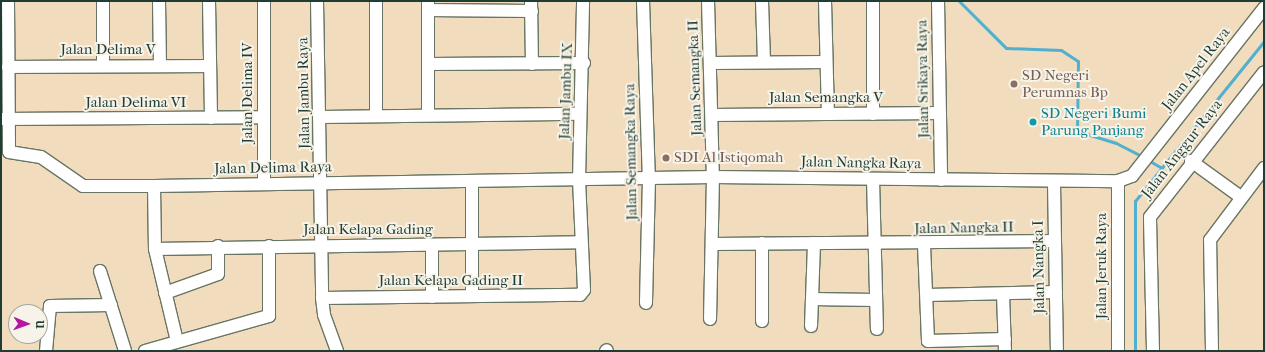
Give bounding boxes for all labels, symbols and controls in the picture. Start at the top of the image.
street label: Jalan Srikaya Raya [913,19,933,139]
street label: Jalan Semangka II [684,20,706,136]
street label: Jalan Apel Raya [1158,24,1234,114]
street label: Jalan Jambu Raya [294,37,314,149]
street label: Jalan Delima V [60,41,156,59]
street label: Jalan Jambu IX [555,42,577,140]
street label: Jalan Delima IV [239,43,257,143]
place label: SD Negeri Perumnas Bp [1022,66,1108,101]
marker: SD Negeri Perumnas Bp [1009,79,1019,89]
street label: Jalan Semangka Raya [621,83,641,221]
street label: Jalan Semangka V [769,89,883,107]
street label: Jalan Delima VI [86,94,186,112]
street label: Jalan Anggur Raya [1138,96,1226,202]
place label: SD Negeri Bumi Parung Panjang [1041,104,1147,139]
marker: SD Negeri Bumi Parung Panjang [1028,117,1038,127]
place label: SDI Al Istiqomah [674,149,783,167]
marker: SDI Al Istiqomah [661,153,671,163]
street label: Jalan Nangka Raya [801,153,921,173]
street label: Jalan Delima Raya [214,158,332,178]
street label: Jalan Jeruk Raya [1093,213,1111,319]
street label: Jalan Nangka II [914,218,1014,238]
street label: Jalan Nangka I [1029,220,1049,314]
street label: Jalan Kelapa Gading [303,221,433,239]
street label: Jalan Kelapa Gading II [379,272,523,290]
north arrow [8,304,48,344]
text: U [33,320,46,329]

